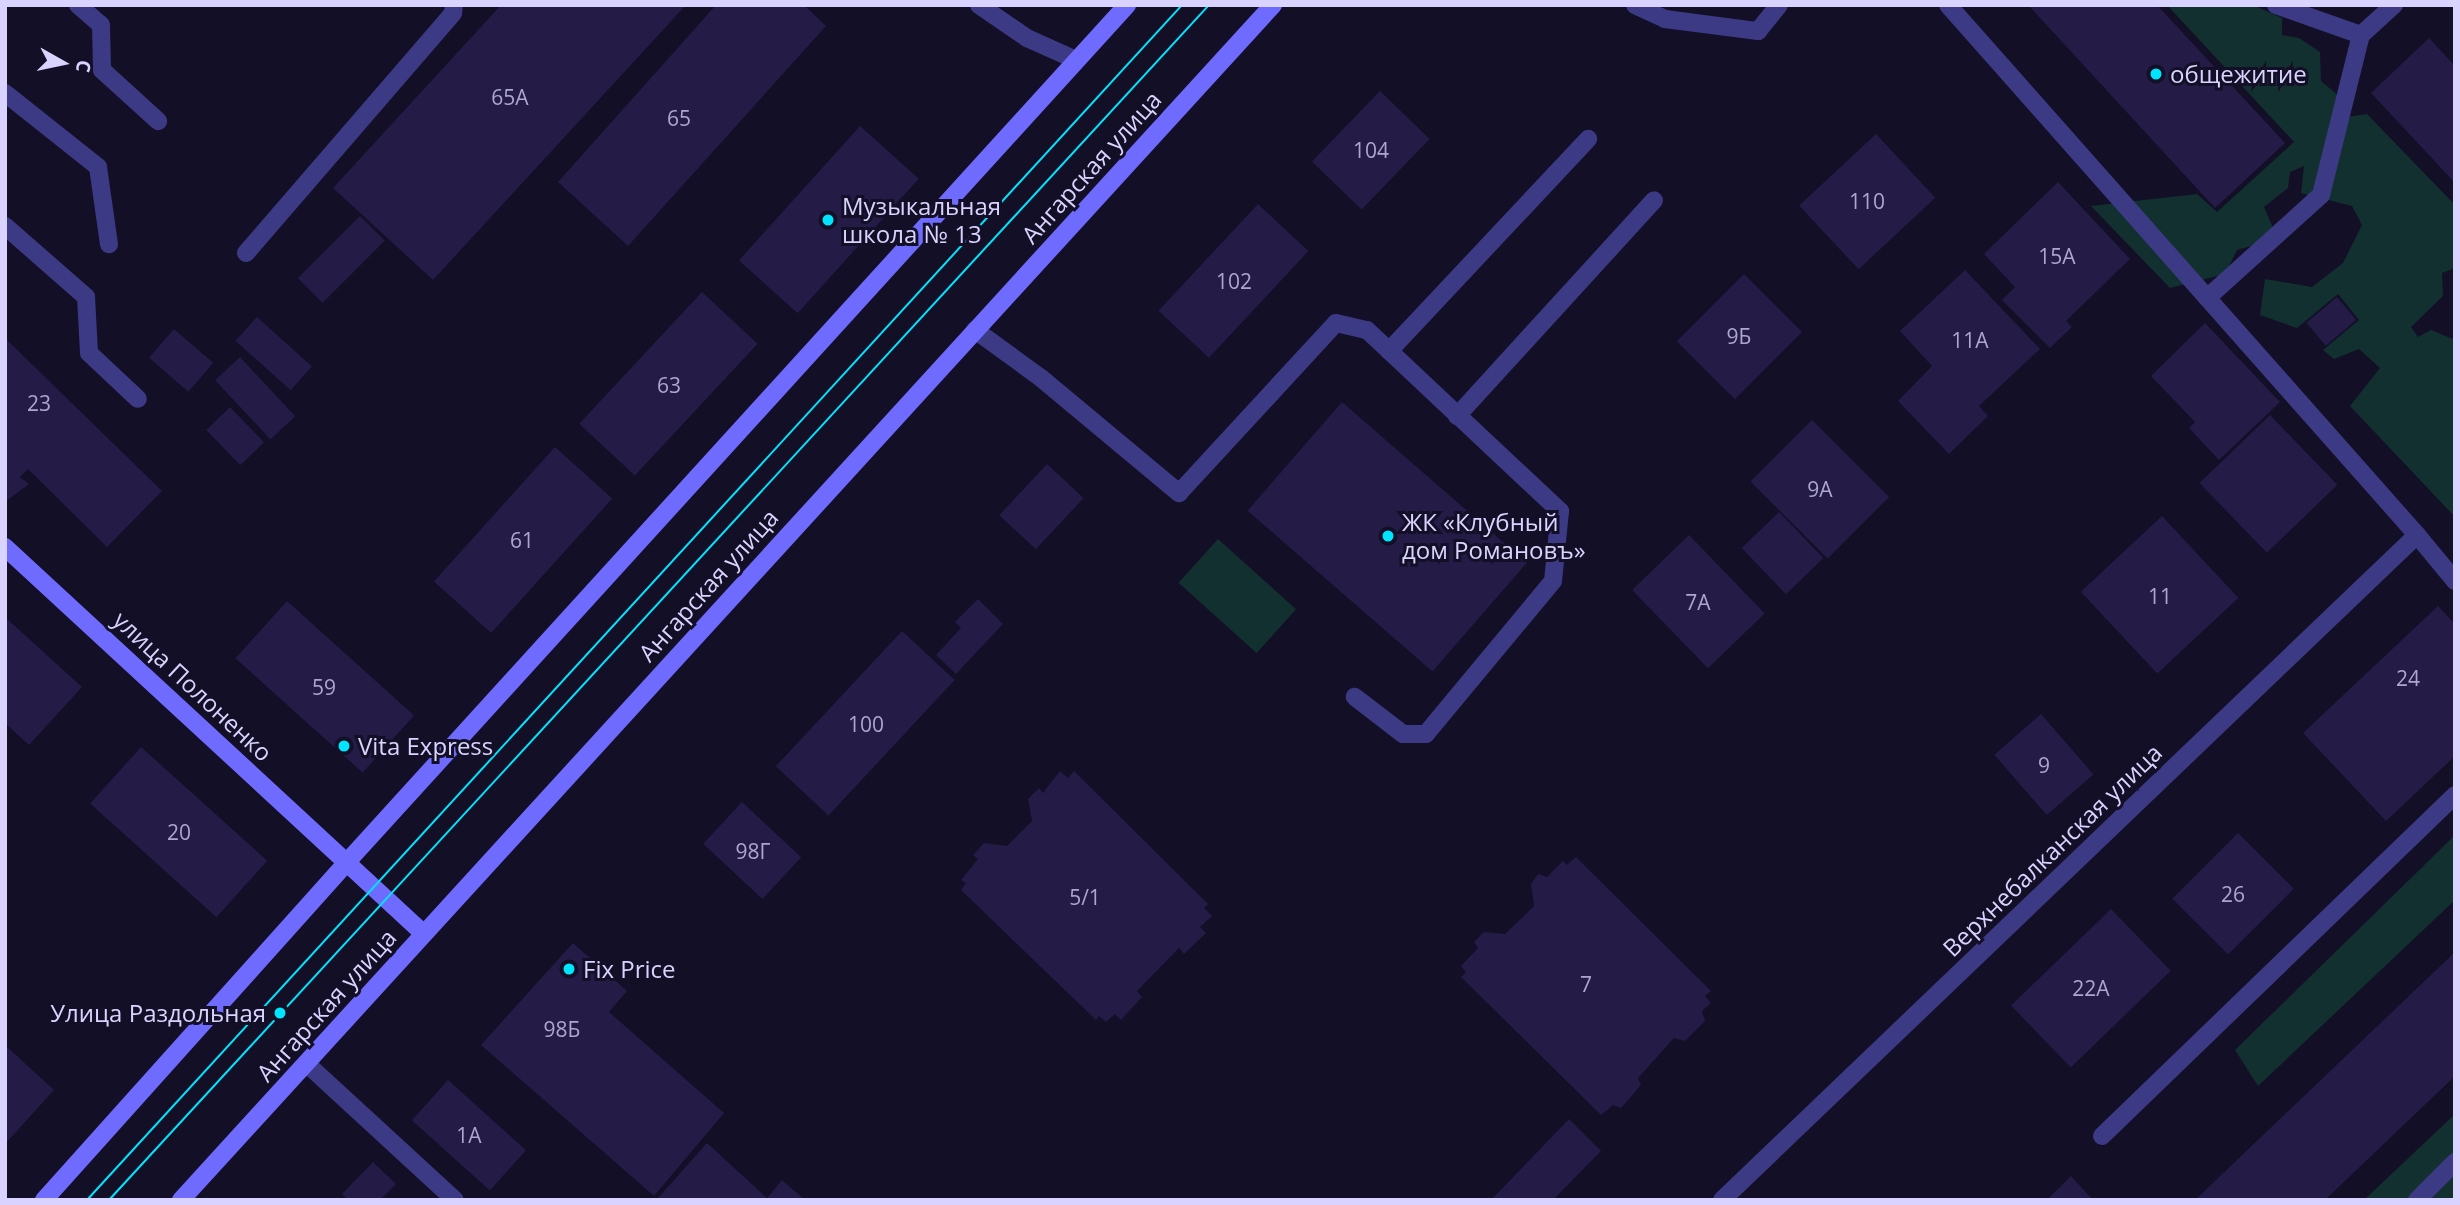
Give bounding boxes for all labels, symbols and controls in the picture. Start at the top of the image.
north arrow [28,28,98,98]
text: С [70,58,98,74]
place label: общежитие [2170,60,2307,88]
marker: общежитие [2148,66,2164,82]
house number: 65А [491,84,529,110]
street label: Ангарская улица [1015,85,1167,249]
house number: 65 [667,105,691,131]
house number: 104 [1353,137,1389,163]
house number: 110 [1849,188,1885,214]
place label: Музыкальная школа № 13 [842,192,1001,248]
marker: Музыкальная школа № 13 [820,212,836,228]
house number: 15А [2038,243,2076,269]
house number: 102 [1216,268,1252,294]
house number: 9Б [1727,323,1751,349]
house number: 11А [1951,327,1989,353]
house number: 63 [657,372,681,398]
house number: 23 [27,390,51,416]
house number: 9А [1807,476,1833,502]
street label: Ангарская улица [632,503,784,667]
place label: ЖК «Клубный дом Романовъ» [1402,508,1586,564]
house number: 61 [510,527,534,553]
marker: ЖК «Клубный дом Романовъ» [1380,528,1396,544]
house number: 11 [2148,583,2172,609]
house number: 7А [1685,589,1711,615]
street label: улица Полоненко [108,605,278,767]
house number: 24 [2396,665,2420,691]
house number: 59 [312,674,336,700]
house number: 100 [848,711,884,737]
place label: Vita Express [358,732,493,760]
marker: Vita Express [336,738,352,754]
street label: Верхнебалканская улица [1937,738,2167,962]
house number: 9 [2038,752,2050,778]
house number: 20 [167,819,191,845]
house number: 98Г [736,838,770,864]
house number: 26 [2221,881,2245,907]
house number: 5/1 [1069,884,1101,910]
street label: Ангарская улица [250,923,402,1087]
place label: Fix Price [583,955,676,983]
marker: Fix Price [561,961,577,977]
house number: 7 [1580,971,1592,997]
house number: 22А [2072,975,2110,1001]
place label: Улица Раздольная [50,999,266,1027]
marker: Улица Раздольная [272,1005,288,1021]
house number: 98Б [544,1016,580,1042]
house number: 1А [456,1122,482,1148]

